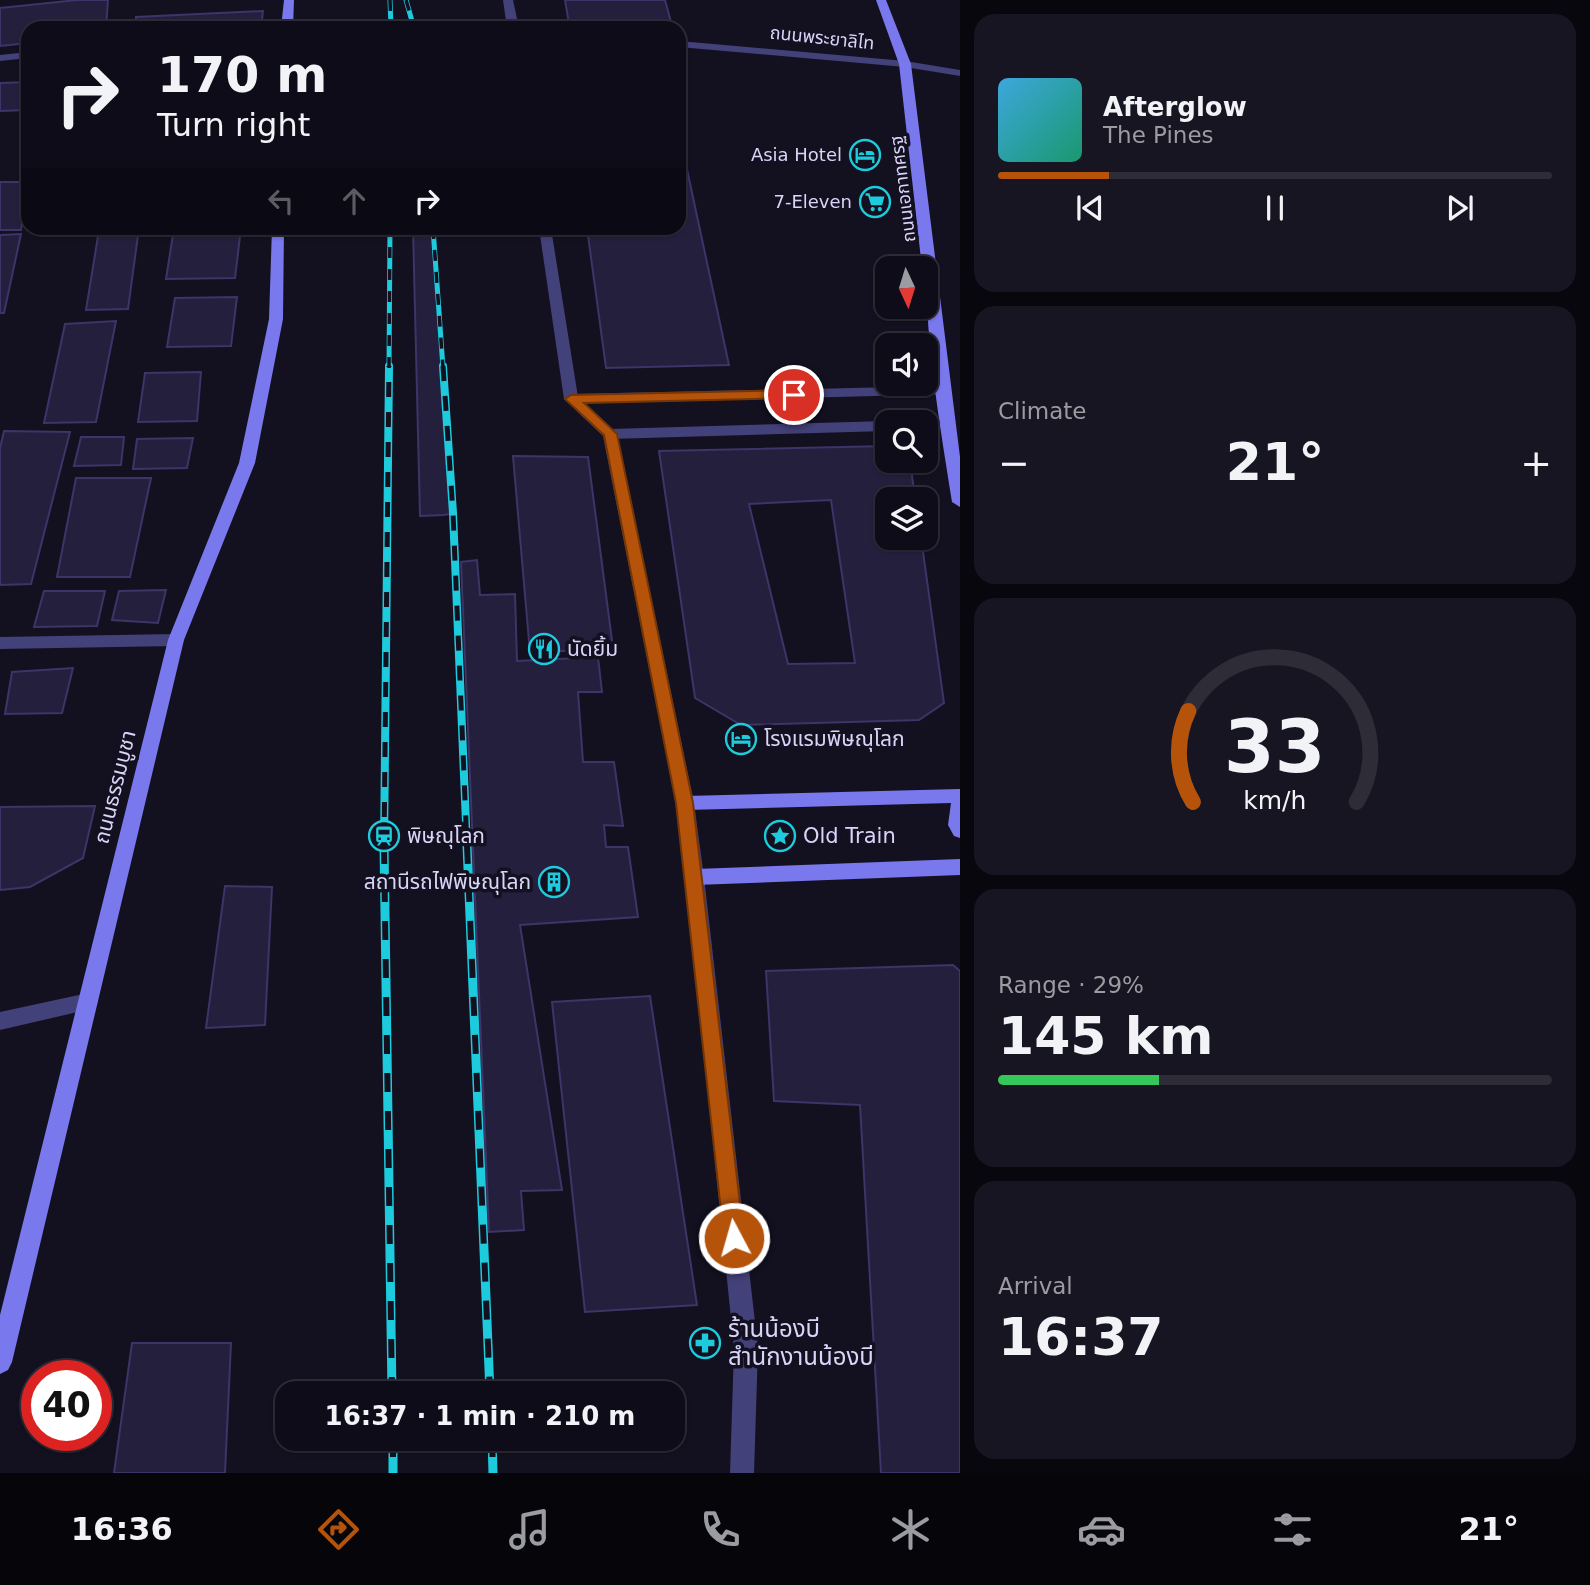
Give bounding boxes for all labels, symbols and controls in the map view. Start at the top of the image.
street label: ถนนพระยาลิไท [769,22,875,53]
text: 170 m [157,47,327,104]
icon: right [42,49,133,140]
text: Afterglow [1103,92,1247,122]
text: Turn right [157,106,310,144]
text: The Pines [1103,122,1214,148]
street label: ถนนเอกาทศรฐ [886,134,919,244]
hotel icon: Asia Hotel [848,138,882,172]
place label: Asia Hotel [751,144,842,165]
icon: left [262,182,300,220]
icon: ahead [335,182,373,220]
icon: right [408,182,446,220]
supermarket icon: 7-Eleven [858,185,892,219]
icon: previous [1071,189,1109,227]
icon: pause [1256,189,1294,227]
icon: next [1441,189,1479,227]
place label: 7-Eleven [773,191,852,212]
north arrow [875,256,938,318]
map controls [875,256,938,550]
button: sound [875,333,938,396]
pin [764,365,824,425]
icon: arrive [775,376,813,414]
text: Climate [998,398,1087,424]
button: search [875,410,938,473]
text: 21° [1226,432,1324,492]
text: − [998,441,1030,485]
text: + [1520,441,1552,485]
button: layers [875,487,938,550]
restaurant icon: นัดยิ้ม [527,632,561,666]
place label: นัดยิ้ม [567,635,618,661]
text: 33 [1224,705,1326,790]
hotel icon: โรงแรมพิษณุโลก [724,722,758,756]
place label: โรงแรมพิษณุโลก [764,727,905,752]
street label: ถนนธรรมบูชา [89,728,142,846]
text: km/h [1243,786,1307,815]
station icon: พิษณุโลก [367,819,401,853]
place icon: Old Train [763,819,797,853]
place label: พิษณุโลก [407,824,485,849]
place label: Old Train [803,824,896,848]
building icon: สถานีรถไฟพิษณุโลก [537,865,571,899]
place label: สถานีรถไฟพิษณุโลก [364,870,531,895]
text: Range · 29% [998,972,1144,998]
text: 145 km [998,1006,1213,1066]
position arrow [697,1201,771,1275]
text: Arrival [998,1273,1073,1299]
text: 16:37 [998,1307,1164,1367]
place label: ร้านน้องบี สำนักงานน้องบี [728,1315,874,1371]
pharmacy icon: ร้านน้องบี สำนักงานน้องบี [688,1326,722,1360]
speed limit sign: 40 [21,1360,112,1451]
text: 16:37 · 1 min · 210 m [325,1401,635,1431]
icon: directions [314,1505,363,1554]
icon: music [505,1505,554,1554]
icon: phone [696,1505,745,1554]
icon: climate [886,1505,935,1554]
icon: car [1077,1505,1126,1554]
icon: filters [1268,1505,1317,1554]
text: 16:36 [71,1510,173,1548]
text: 21° [1459,1510,1519,1548]

